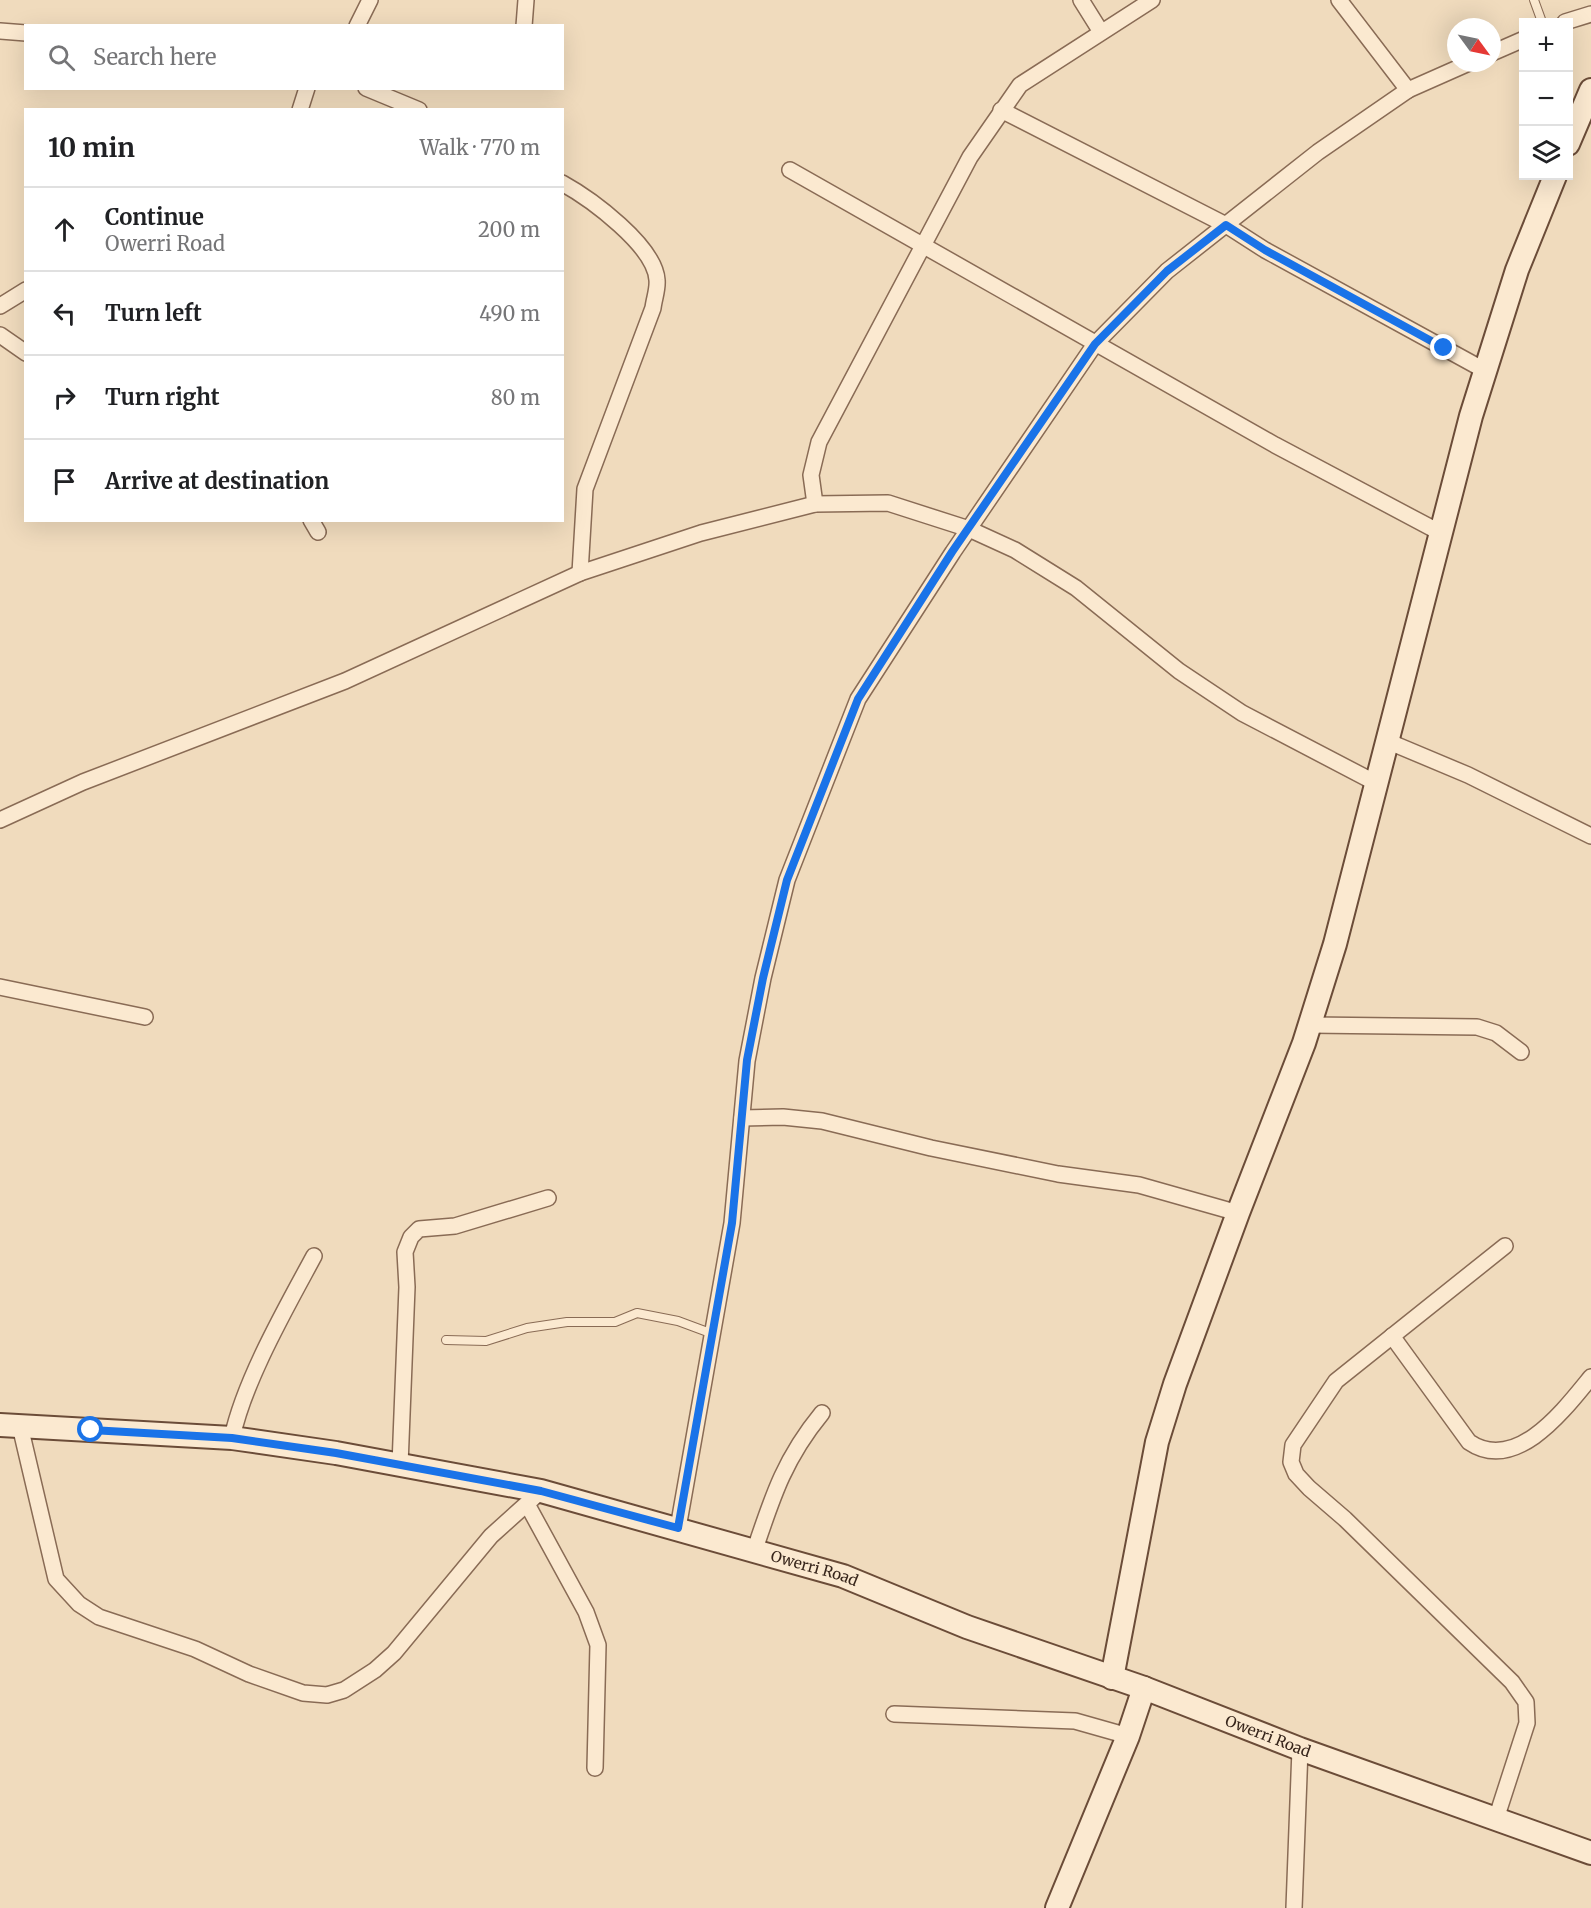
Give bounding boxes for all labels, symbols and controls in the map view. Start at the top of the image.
north arrow [1447,18,1501,72]
map controls [1519,18,1573,180]
button: + [1519,18,1573,72]
search box [24,24,564,90]
icon: search [45,41,78,74]
text: Search here [93,43,216,71]
button: − [1519,72,1573,126]
button: layers [1519,126,1573,180]
text: 10 min [48,131,135,164]
text: Walk · 770 m [420,135,540,160]
text: Continue [105,203,204,231]
icon: ahead [48,213,81,246]
text: 200 m [478,217,540,242]
text: Owerri Road [105,231,225,256]
icon: left [48,297,81,330]
text: Turn left [105,299,202,327]
text: 490 m [479,301,540,326]
route end [1430,334,1456,360]
icon: right [48,381,81,414]
text: Turn right [105,383,219,411]
text: 80 m [491,385,540,410]
icon: arrive [48,465,81,498]
text: Arrive at destination [105,467,329,495]
route start [77,1416,103,1442]
street label: Owerri Road [769,1546,861,1590]
street label: Owerri Road [1223,1711,1313,1761]

